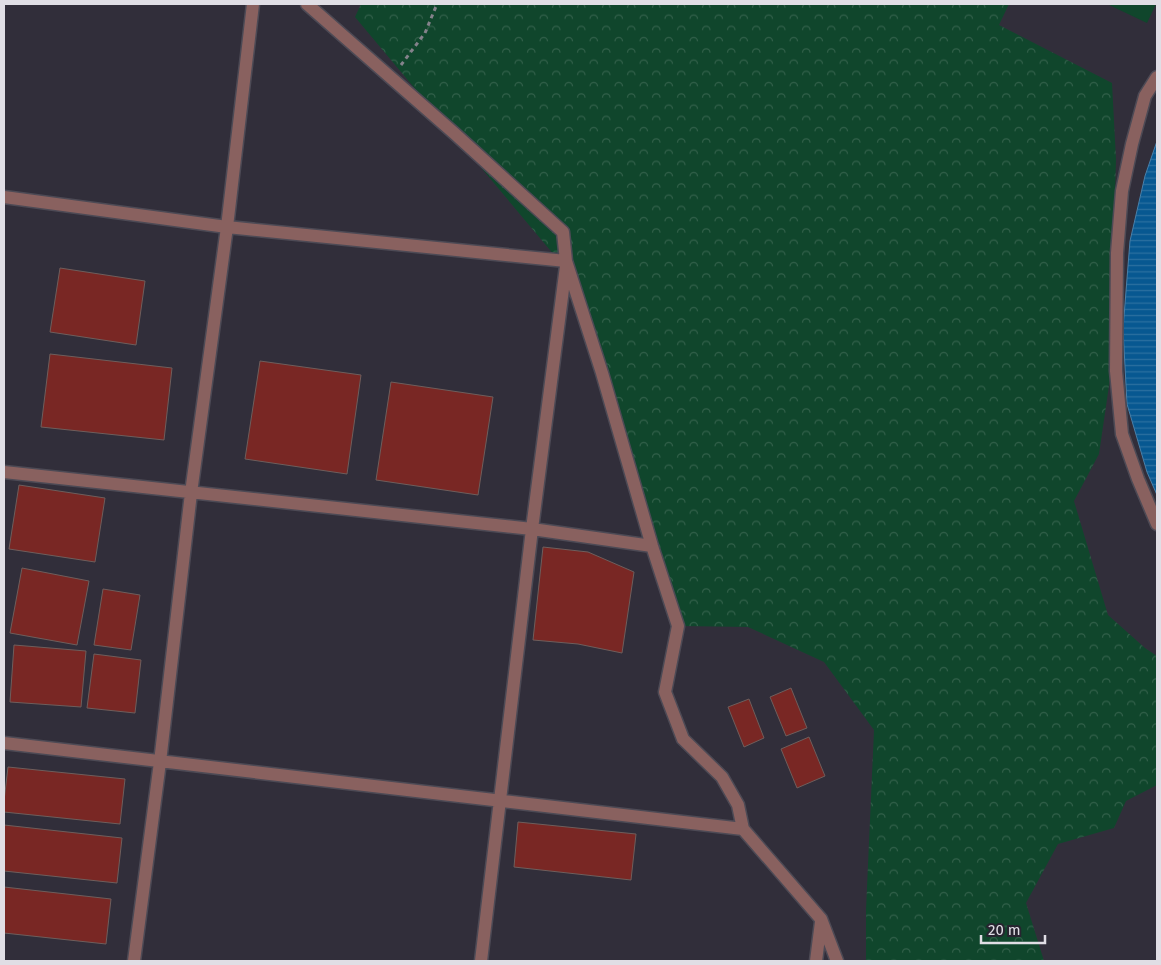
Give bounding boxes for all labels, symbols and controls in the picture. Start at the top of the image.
scale bar [981,912,1045,944]
text: 20 m [988,921,1021,939]

